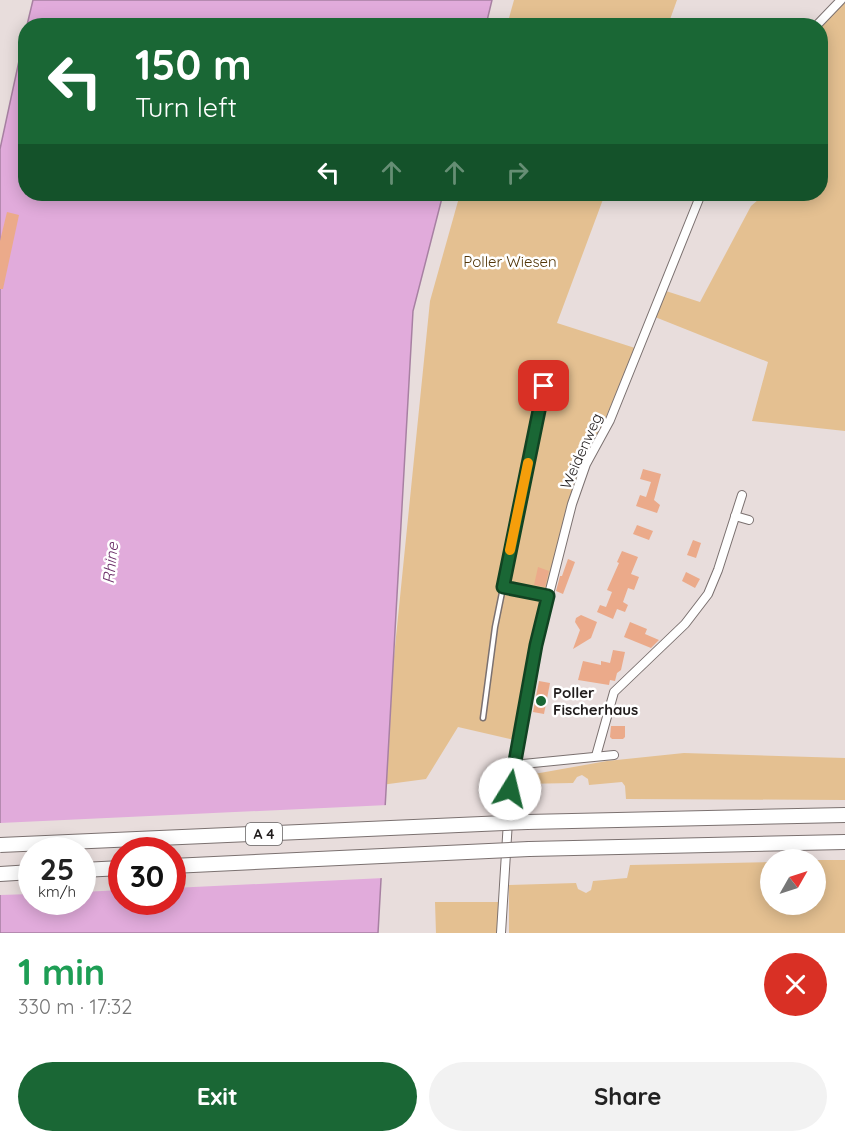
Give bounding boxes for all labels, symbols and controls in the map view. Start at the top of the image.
text: 150 m [135,38,252,91]
icon: left [36,42,114,120]
text: Turn left [135,90,237,124]
icon: left [312,156,345,189]
icon: ahead [375,156,408,189]
icon: ahead [438,156,471,189]
icon: right [501,156,534,189]
park label: Poller Wiesen [463,252,557,271]
pin [518,360,569,411]
icon: arrive [527,369,560,402]
street label: Weidenweg [556,410,606,492]
water label: Rhine [98,540,122,585]
place label: Poller Fischerhaus [553,683,638,719]
marker: Poller Fischerhaus [534,694,548,708]
position arrow [478,757,542,821]
road number: A 4 [246,823,282,845]
speed limit sign: 30 [108,837,186,915]
north arrow [760,849,826,915]
map controls [760,849,826,915]
text: 25 [40,850,74,888]
text: km/h [38,882,76,901]
text: 1 min [18,949,105,994]
button: close [764,953,827,1016]
text: 330 m · 17:32 [18,994,132,1019]
button: Exit [18,1062,417,1131]
button: Share [429,1062,827,1131]

